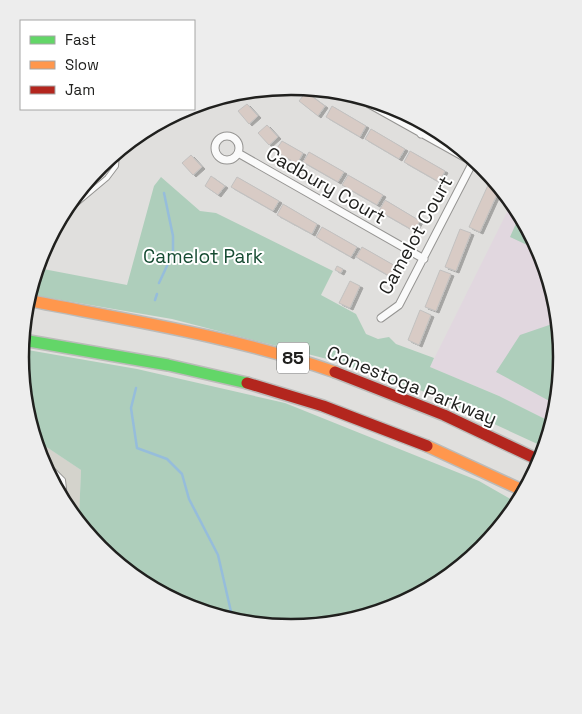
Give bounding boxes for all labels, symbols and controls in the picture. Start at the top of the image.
legend [20,20,195,110]
text: Fast [65,30,96,49]
text: Slow [65,55,99,74]
text: Jam [65,80,95,99]
street label: Cadbury Court [261,141,390,230]
street label: Camelot Court [373,172,458,299]
park label: Camelot Park [143,244,263,269]
street label: Conestoga Parkway [323,340,501,431]
road number: 85 [277,342,309,373]

